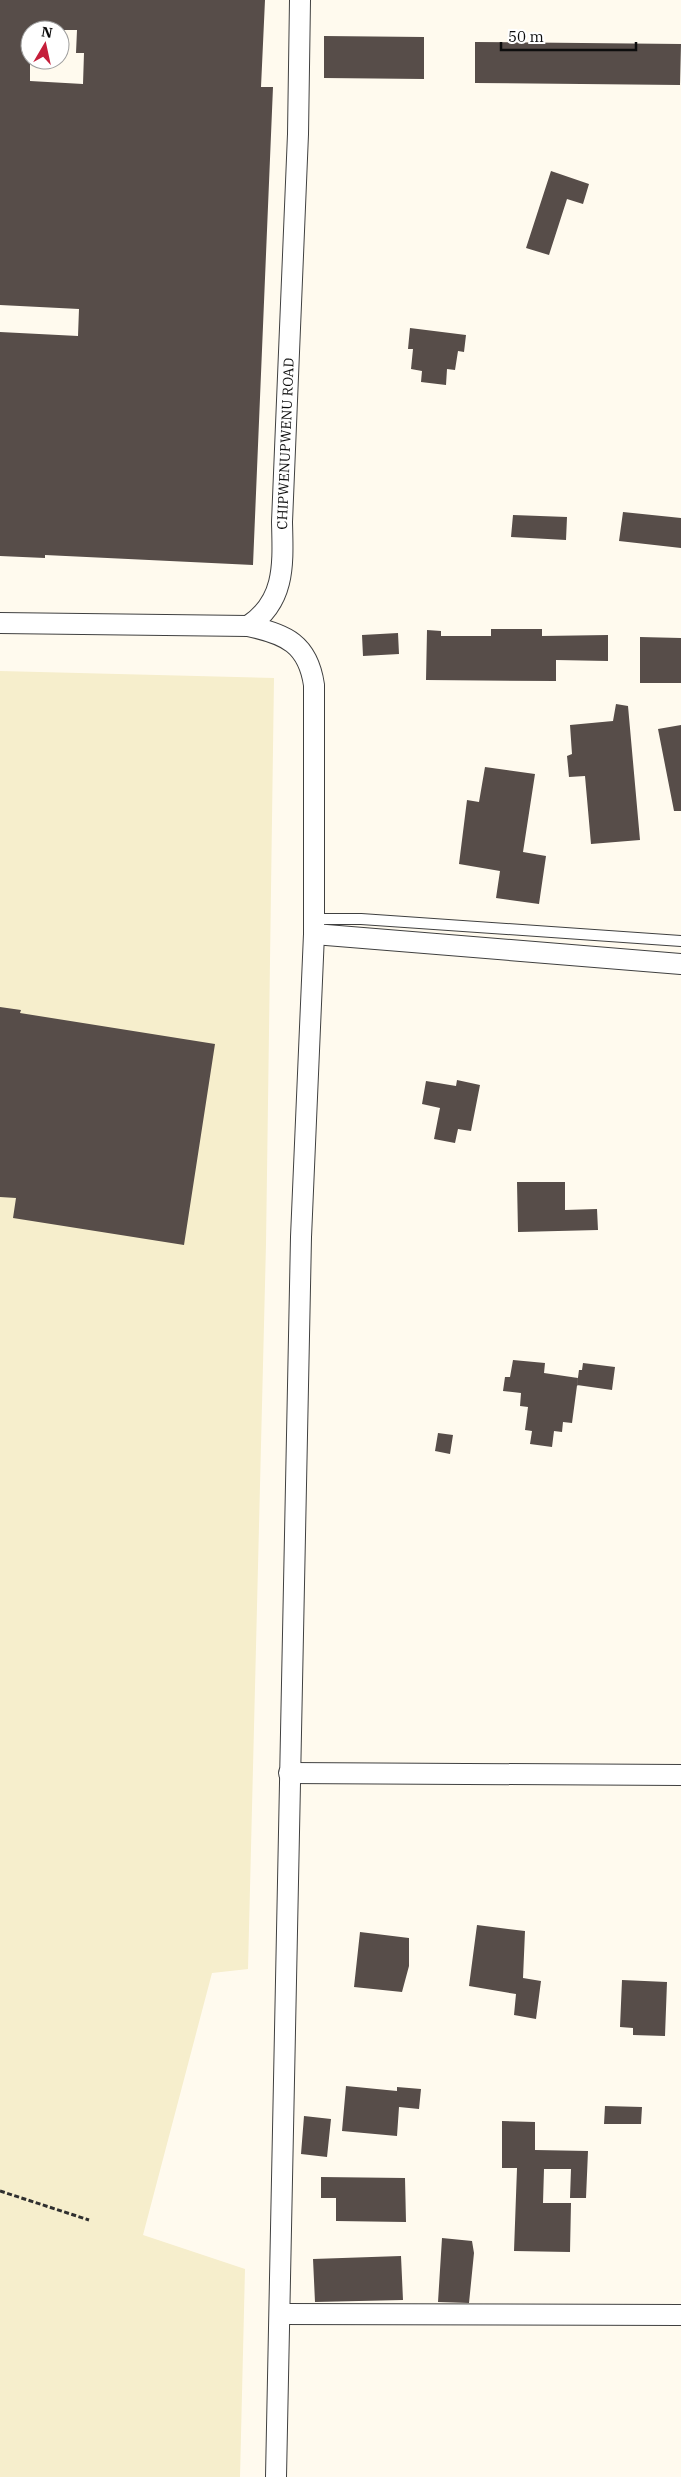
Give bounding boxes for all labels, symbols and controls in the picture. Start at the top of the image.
north arrow [20,20,70,70]
scale bar [501,20,636,52]
text: N [40,22,54,42]
text: 50 m [508,27,544,46]
street label: CHIPWENUPWENU ROAD [273,357,298,530]

